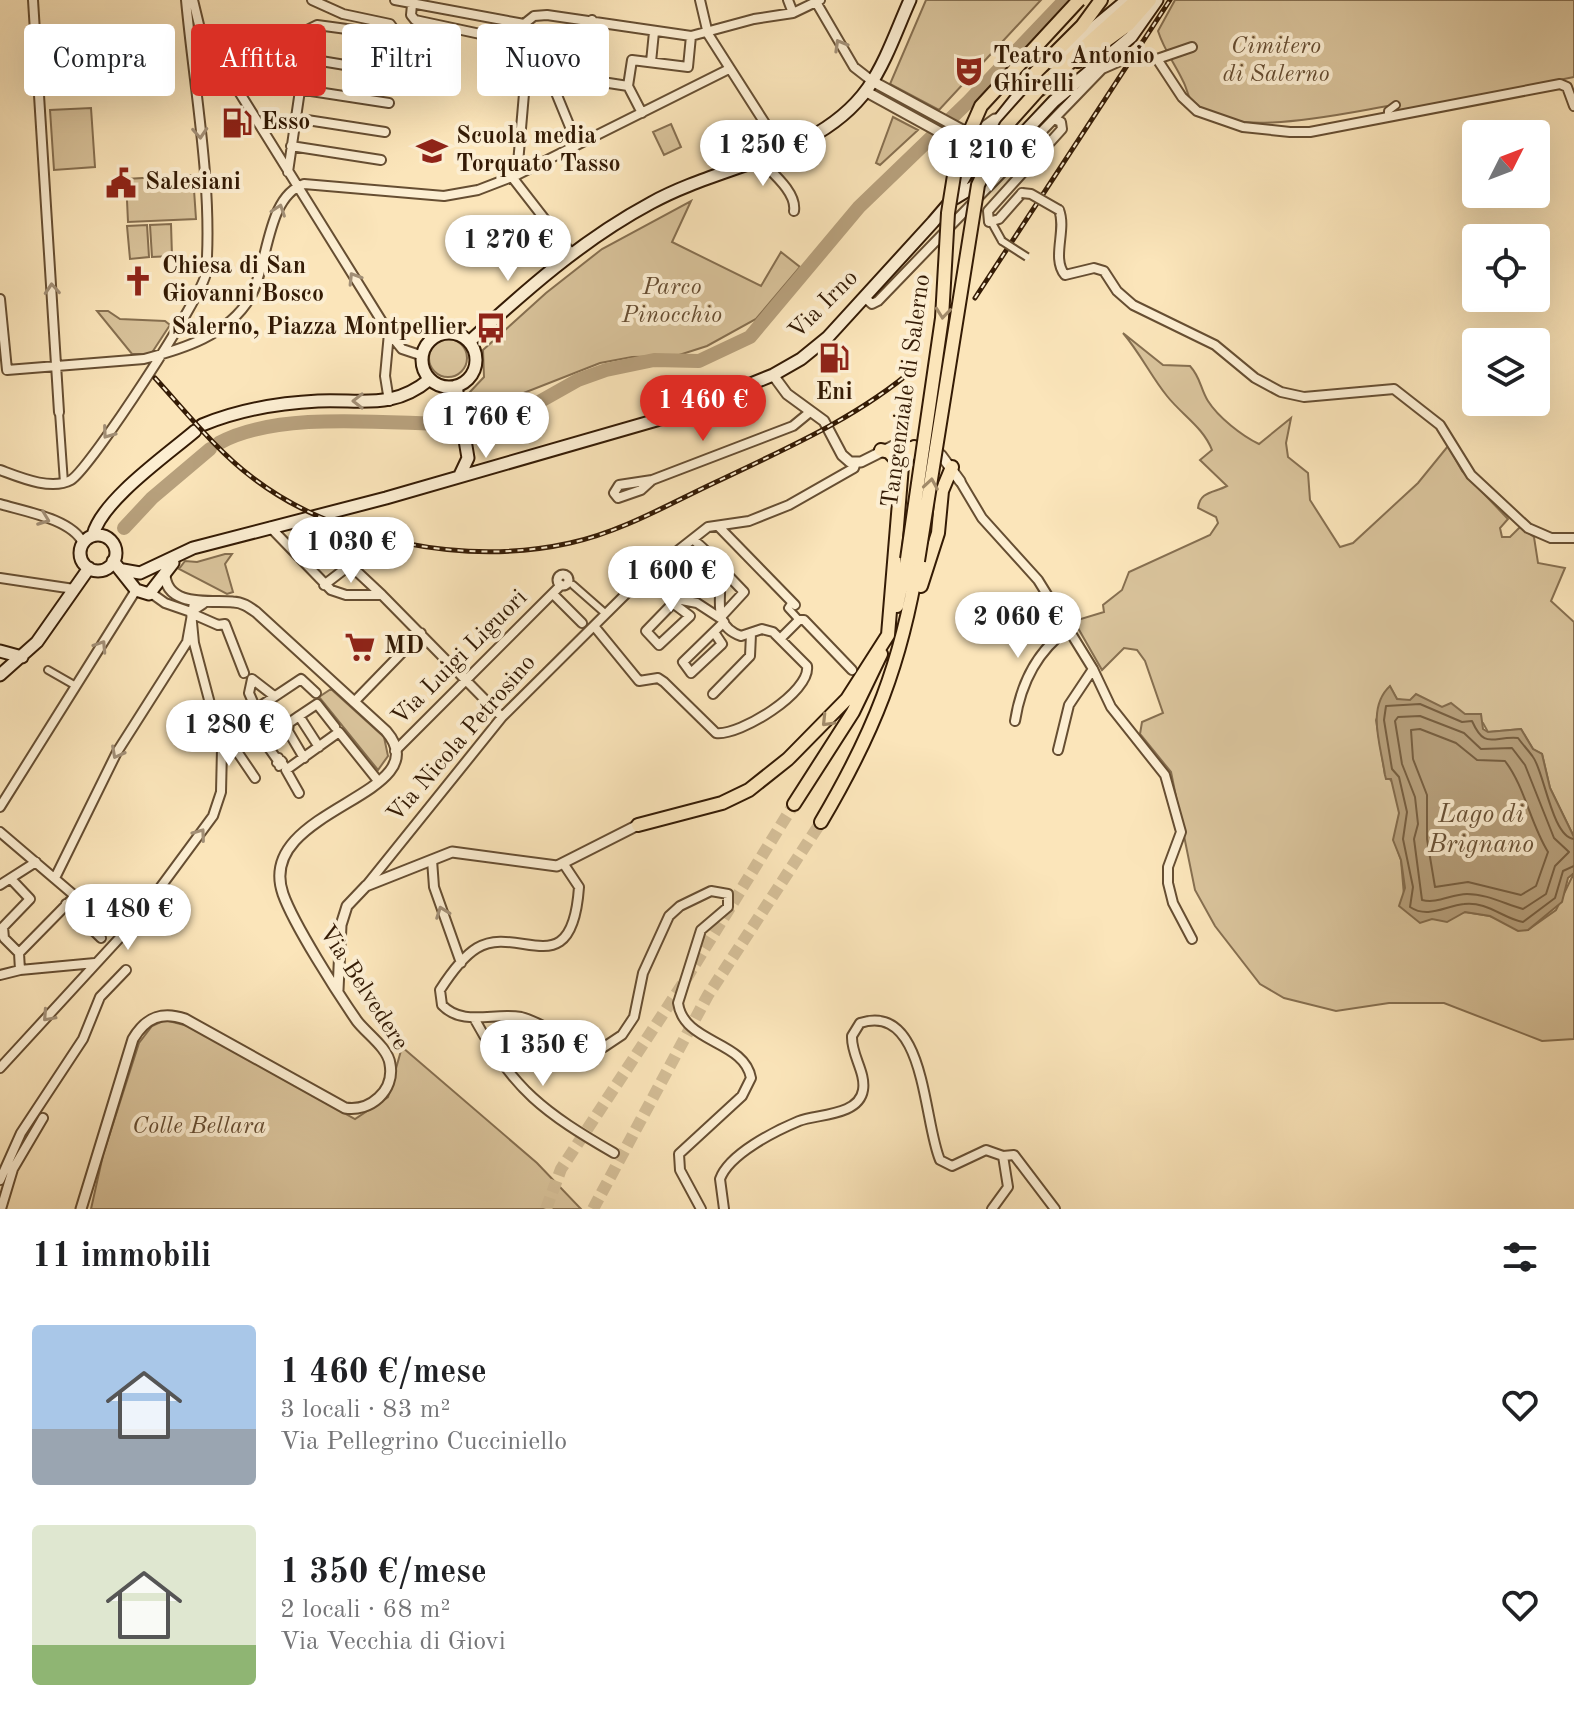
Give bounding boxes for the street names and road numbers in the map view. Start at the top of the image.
street label: Via Irno [785,266,863,344]
street label: Tangenziale di Salerno [879,273,935,509]
street label: Via Luigi Liguori [388,586,532,730]
street label: Via Nicola Petrosino [383,651,541,827]
street label: Via Belvedere [314,921,412,1055]

